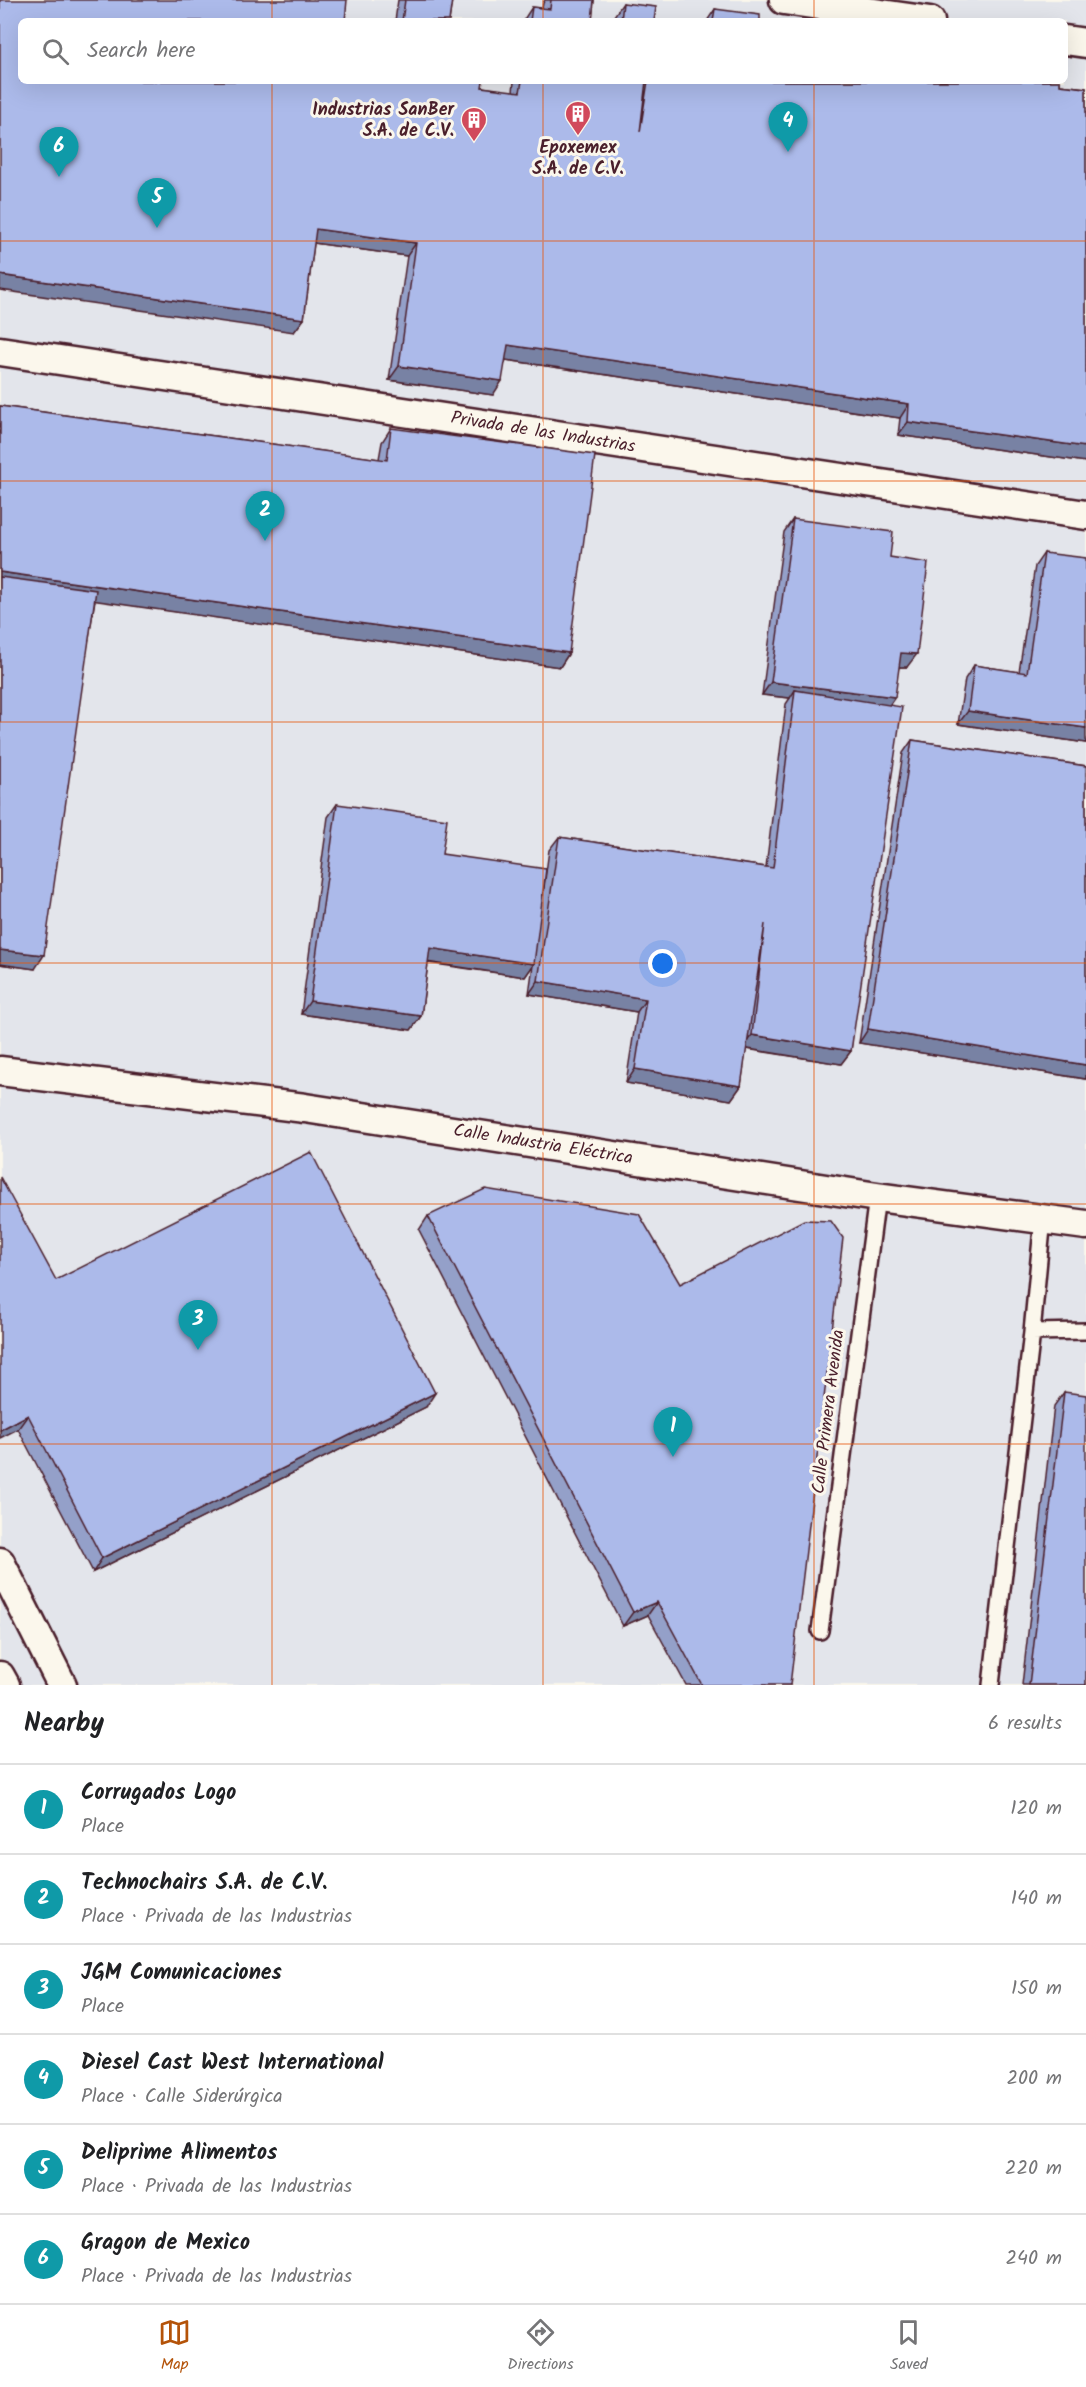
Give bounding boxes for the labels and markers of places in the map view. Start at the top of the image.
place label: Industrias SanBer S.A. de C.V. [312,96,455,146]
building icon: Epoxemex S.A. de C.V. [563,99,593,137]
pin: 4 [768,102,808,152]
building icon: Industrias SanBer S.A. de C.V. [459,105,489,143]
pin: 6 [40,128,78,177]
place label: Epoxemex S.A. de C.V. [532,134,624,184]
pin: 5 [138,178,176,228]
pin: 2 [246,492,284,541]
pin: 3 [178,1300,218,1350]
pin: 1 [654,1408,692,1457]

